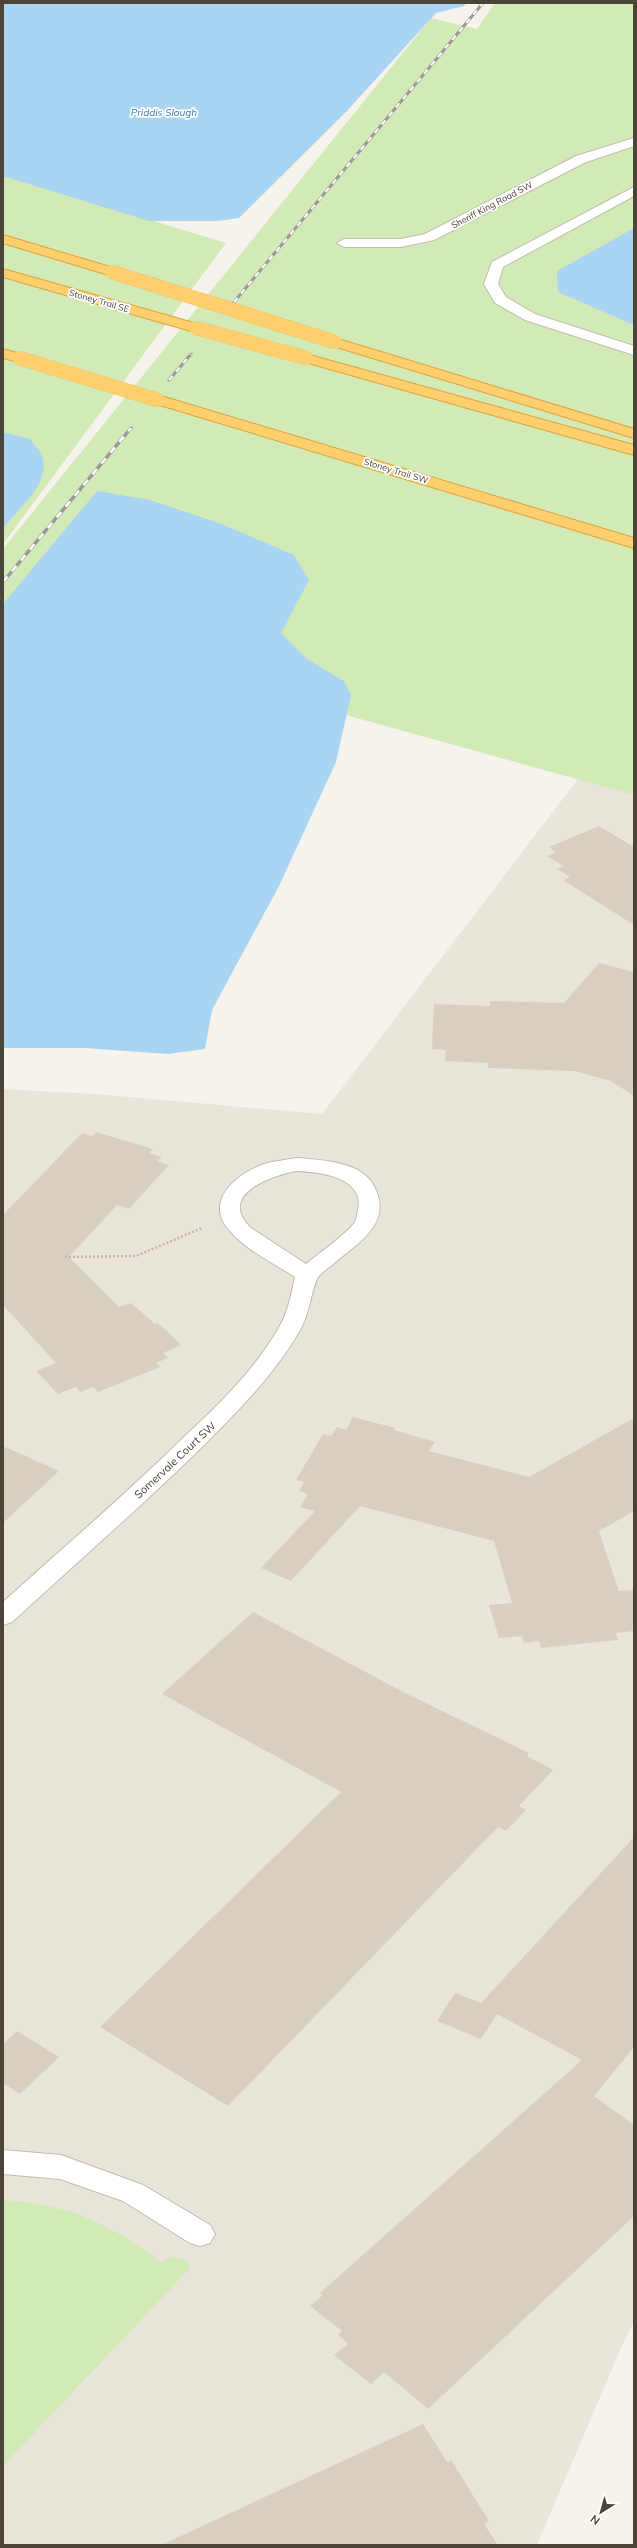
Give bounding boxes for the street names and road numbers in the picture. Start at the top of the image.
street label: Sheriff King Road SW [449,179,534,231]
street label: Stoney Trail SE [68,287,130,315]
street label: Stoney Trail SW [362,456,430,486]
street label: Somervale Court SW [131,1419,219,1501]

